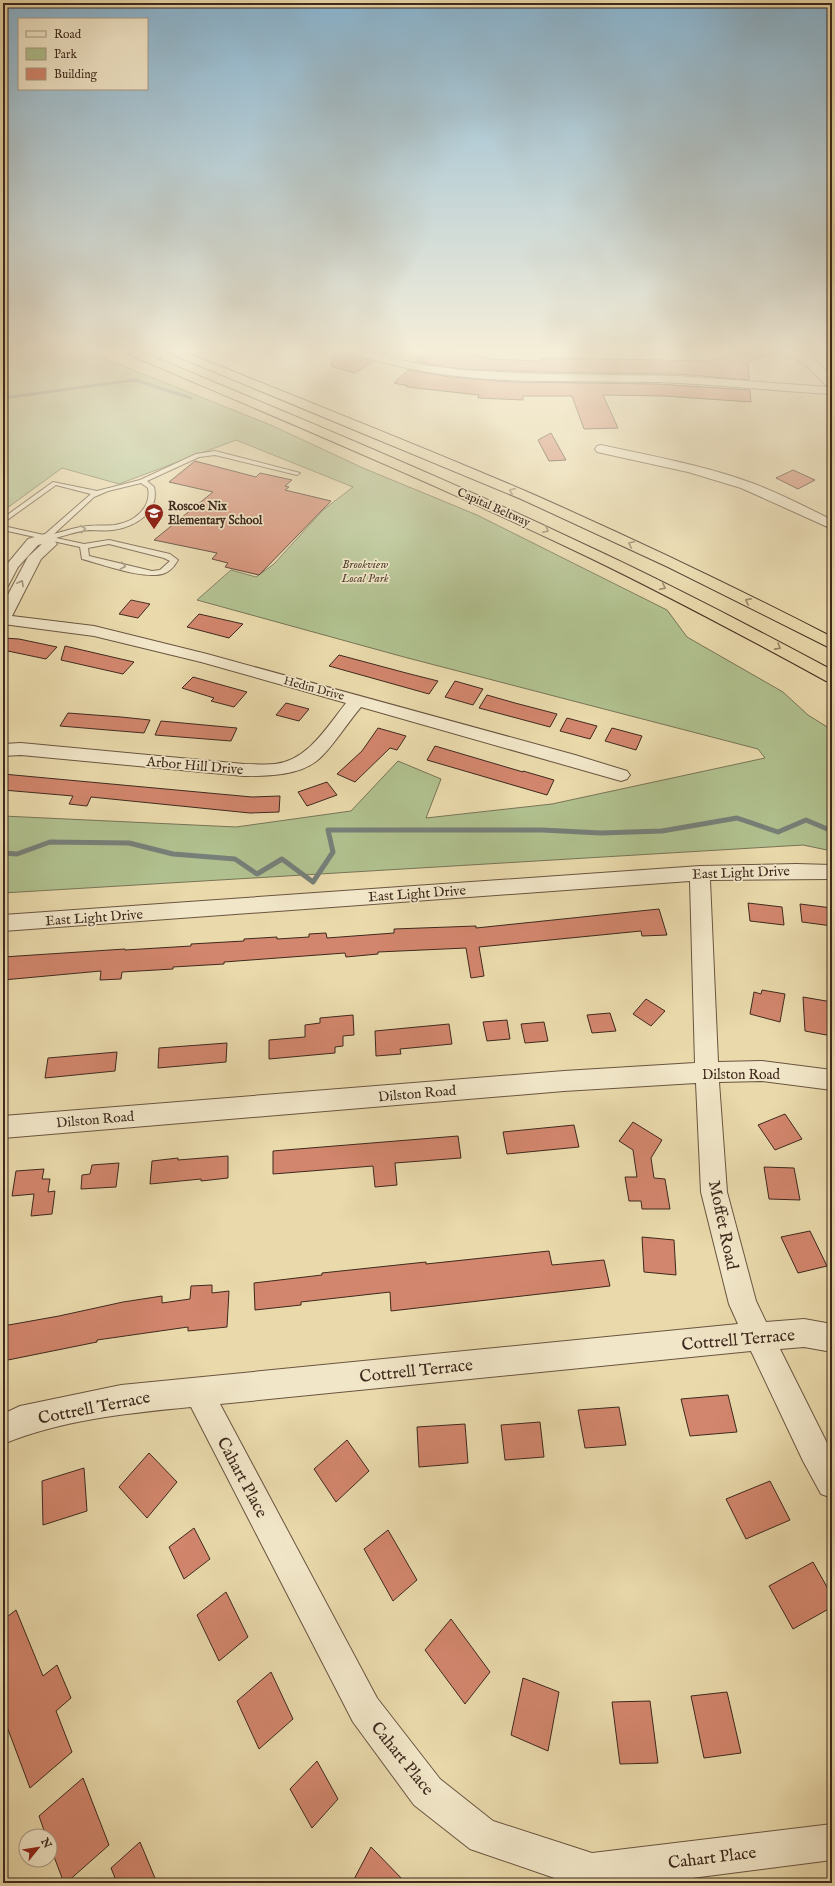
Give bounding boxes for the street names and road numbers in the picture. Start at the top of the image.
street label: Capital Beltway [455,485,533,531]
street label: Hedin Drive [282,673,346,704]
street label: Arbor Hill Drive [145,753,245,779]
street label: East Light Drive [692,862,791,884]
street label: East Light Drive [368,882,467,906]
street label: East Light Drive [45,906,144,930]
street label: Dilston Road [702,1066,781,1084]
street label: Dilston Road [377,1082,457,1106]
street label: Dilston Road [55,1108,135,1132]
street label: Moffet Road [703,1179,742,1273]
street label: Cottrell Terrace [681,1325,796,1356]
street label: Cottrell Terrace [359,1355,474,1388]
street label: Cottrell Terrace [36,1387,152,1430]
street label: Cahart Place [212,1434,272,1522]
street label: Cahart Place [366,1718,438,1800]
street label: Cahart Place [667,1843,758,1874]

